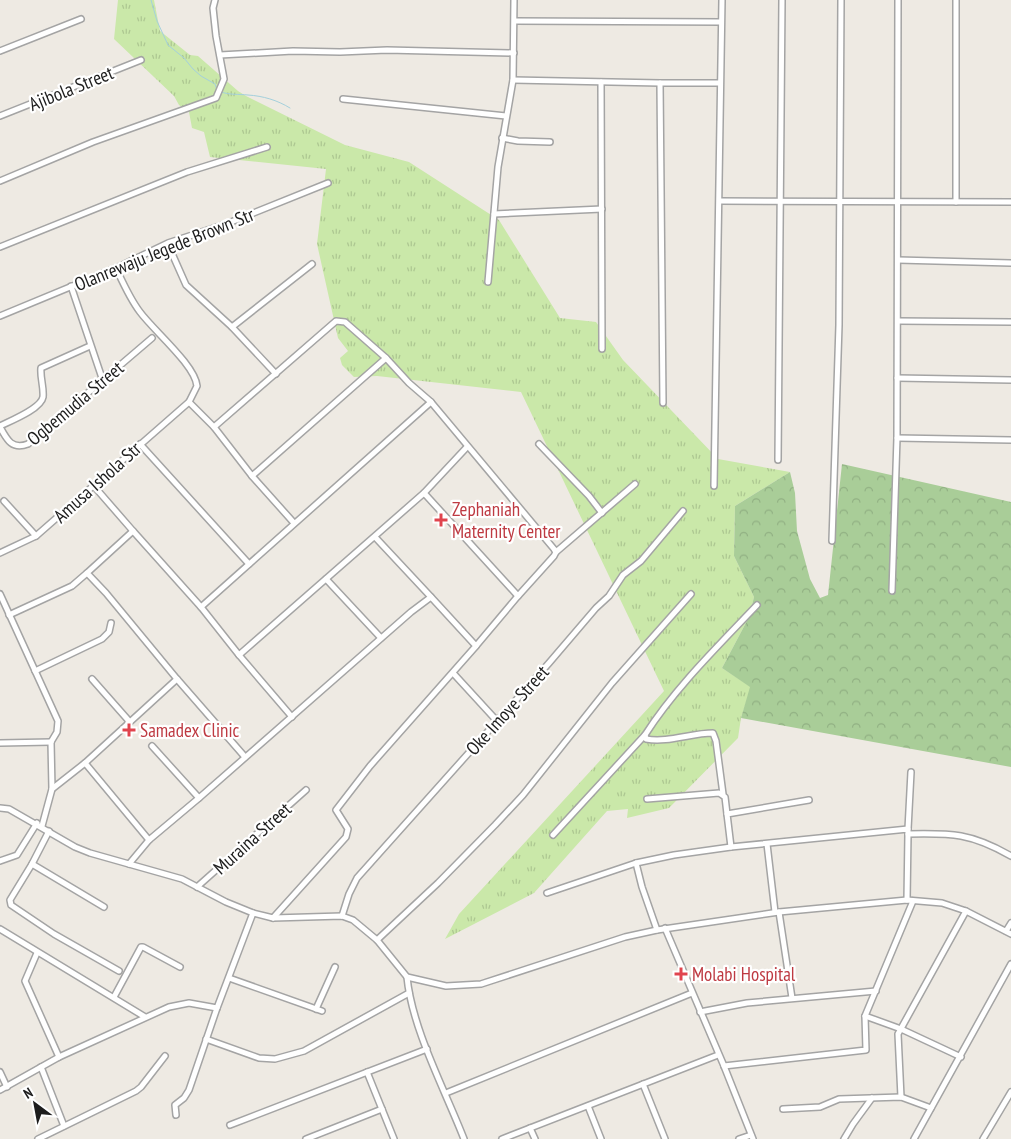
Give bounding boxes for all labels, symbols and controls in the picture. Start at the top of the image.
street label: Ajibola Street [25,60,117,116]
street label: Olanrewaju Jegede Brown Str [71,202,258,296]
street label: Ogbemudia Street [22,355,129,450]
street label: Amusa Ishola Str [48,436,146,528]
place label: Zephaniah Maternity Center [452,497,561,543]
marker: Zephaniah Maternity Center [434,513,448,527]
street label: Oke Imoye Street [460,660,554,760]
place label: Samadex Clinic [140,718,240,742]
marker: Samadex Clinic [122,723,136,737]
street label: Muraina Street [208,796,296,879]
place label: Molabi Hospital [692,962,796,986]
marker: Molabi Hospital [674,967,688,981]
north arrow [10,1079,60,1129]
text: N [20,1083,36,1103]

